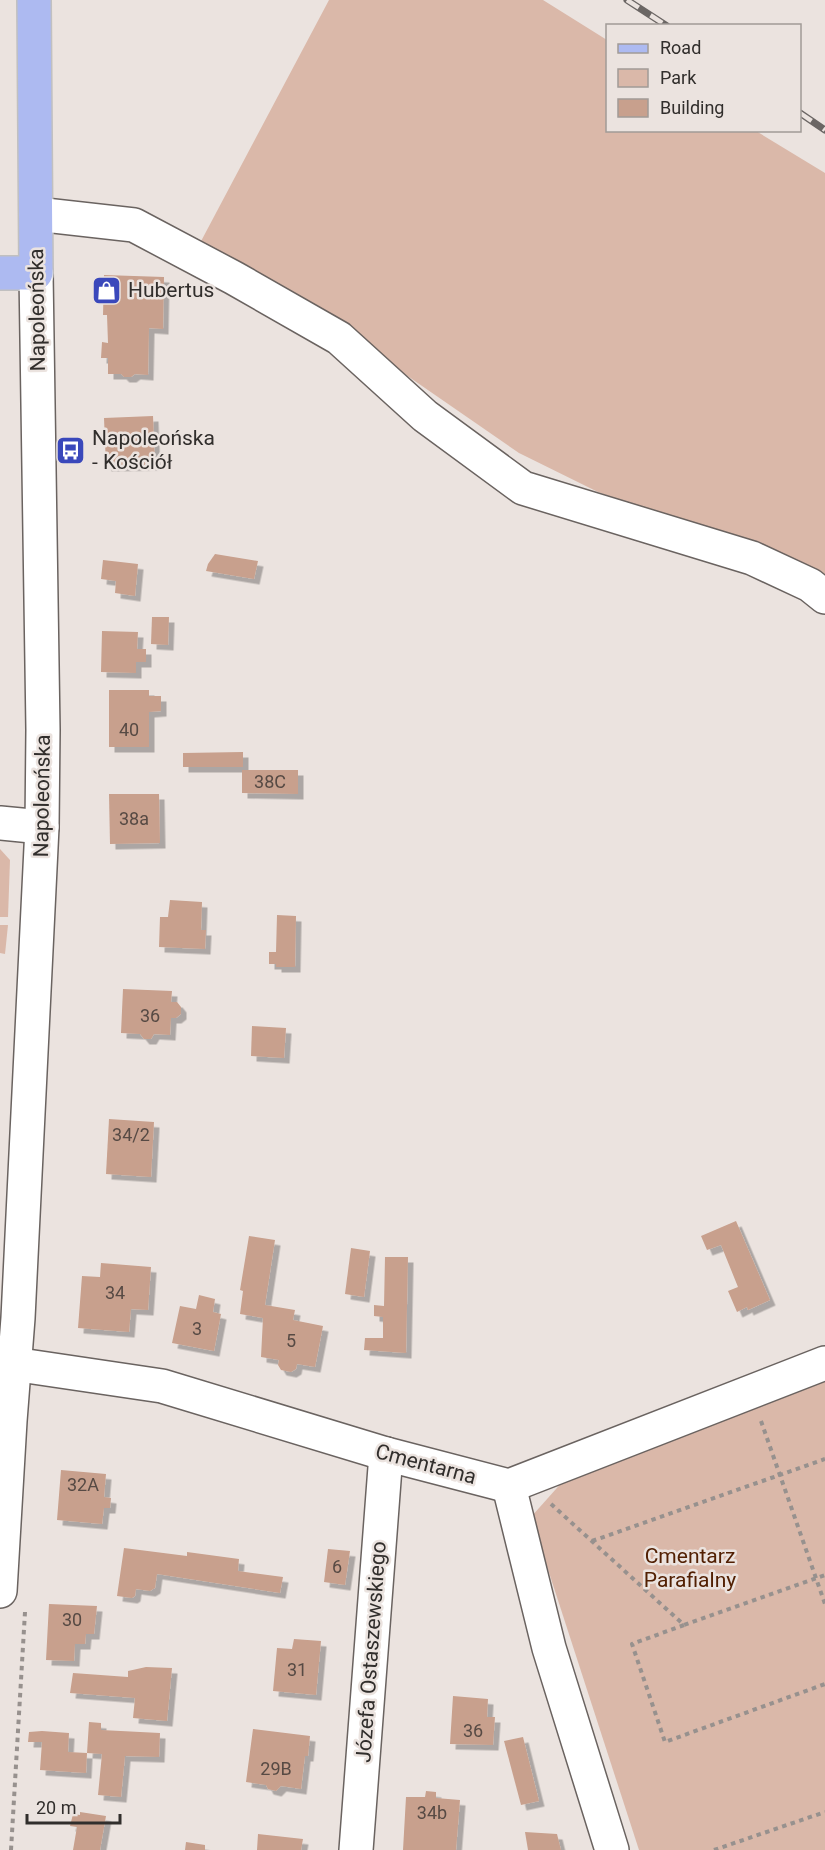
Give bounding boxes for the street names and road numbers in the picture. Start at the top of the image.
street label: Napoleońska [24,248,50,372]
street label: Napoleońska [29,734,55,858]
street label: Cmentarna [373,1439,479,1489]
street label: Józefa Ostaszewskiego [351,1541,391,1763]

